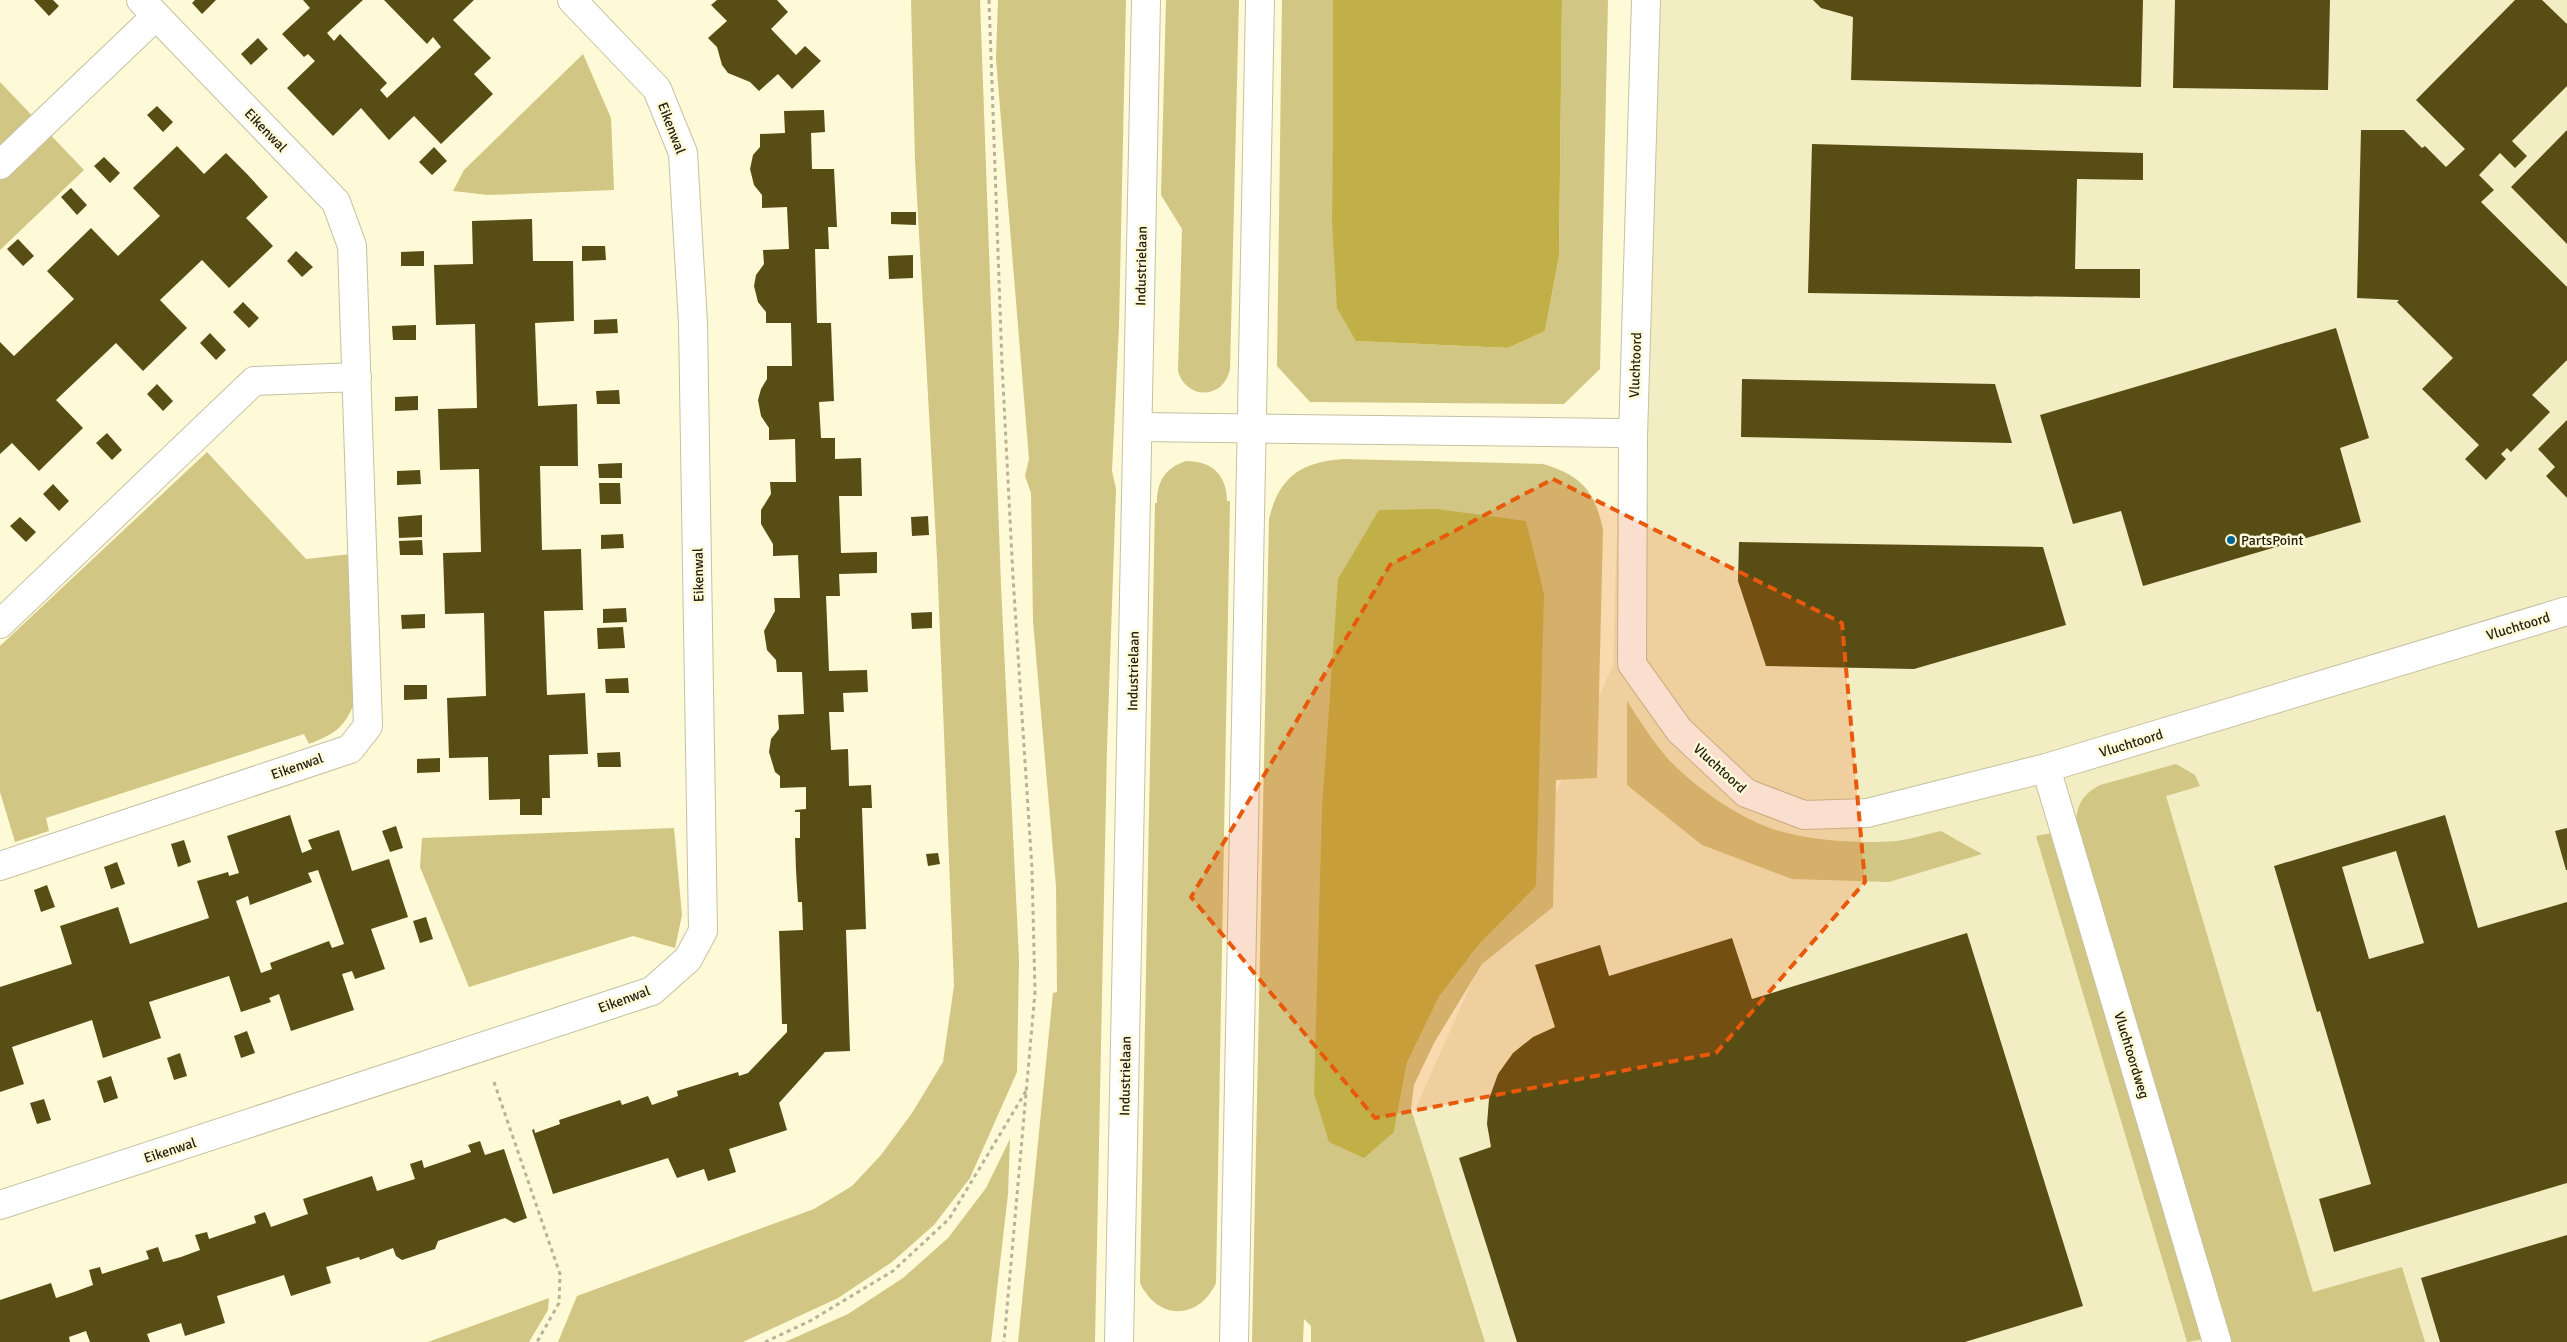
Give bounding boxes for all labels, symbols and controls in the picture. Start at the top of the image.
street label: Eikenwal [654,100,689,156]
street label: Eikenwal [241,105,291,156]
street label: Industrielaan [1132,226,1151,306]
street label: Vluchtoord [1626,332,1645,398]
place label: PartsPoint [2241,532,2303,549]
marker: PartsPoint [2225,534,2237,546]
street label: Eikenwal [690,548,707,602]
street label: Vluchtoord [2484,609,2552,644]
street label: Industrielaan [1124,631,1143,711]
street label: Vluchtoord [2097,726,2165,761]
street label: Vluchtoord [1690,740,1750,797]
street label: Eikenwal [269,750,325,783]
street label: Eikenwal [596,982,652,1017]
street label: Vluchtoordweg [2110,1010,2153,1101]
street label: Industrielaan [1116,1036,1135,1116]
street label: Eikenwal [142,1134,198,1167]

